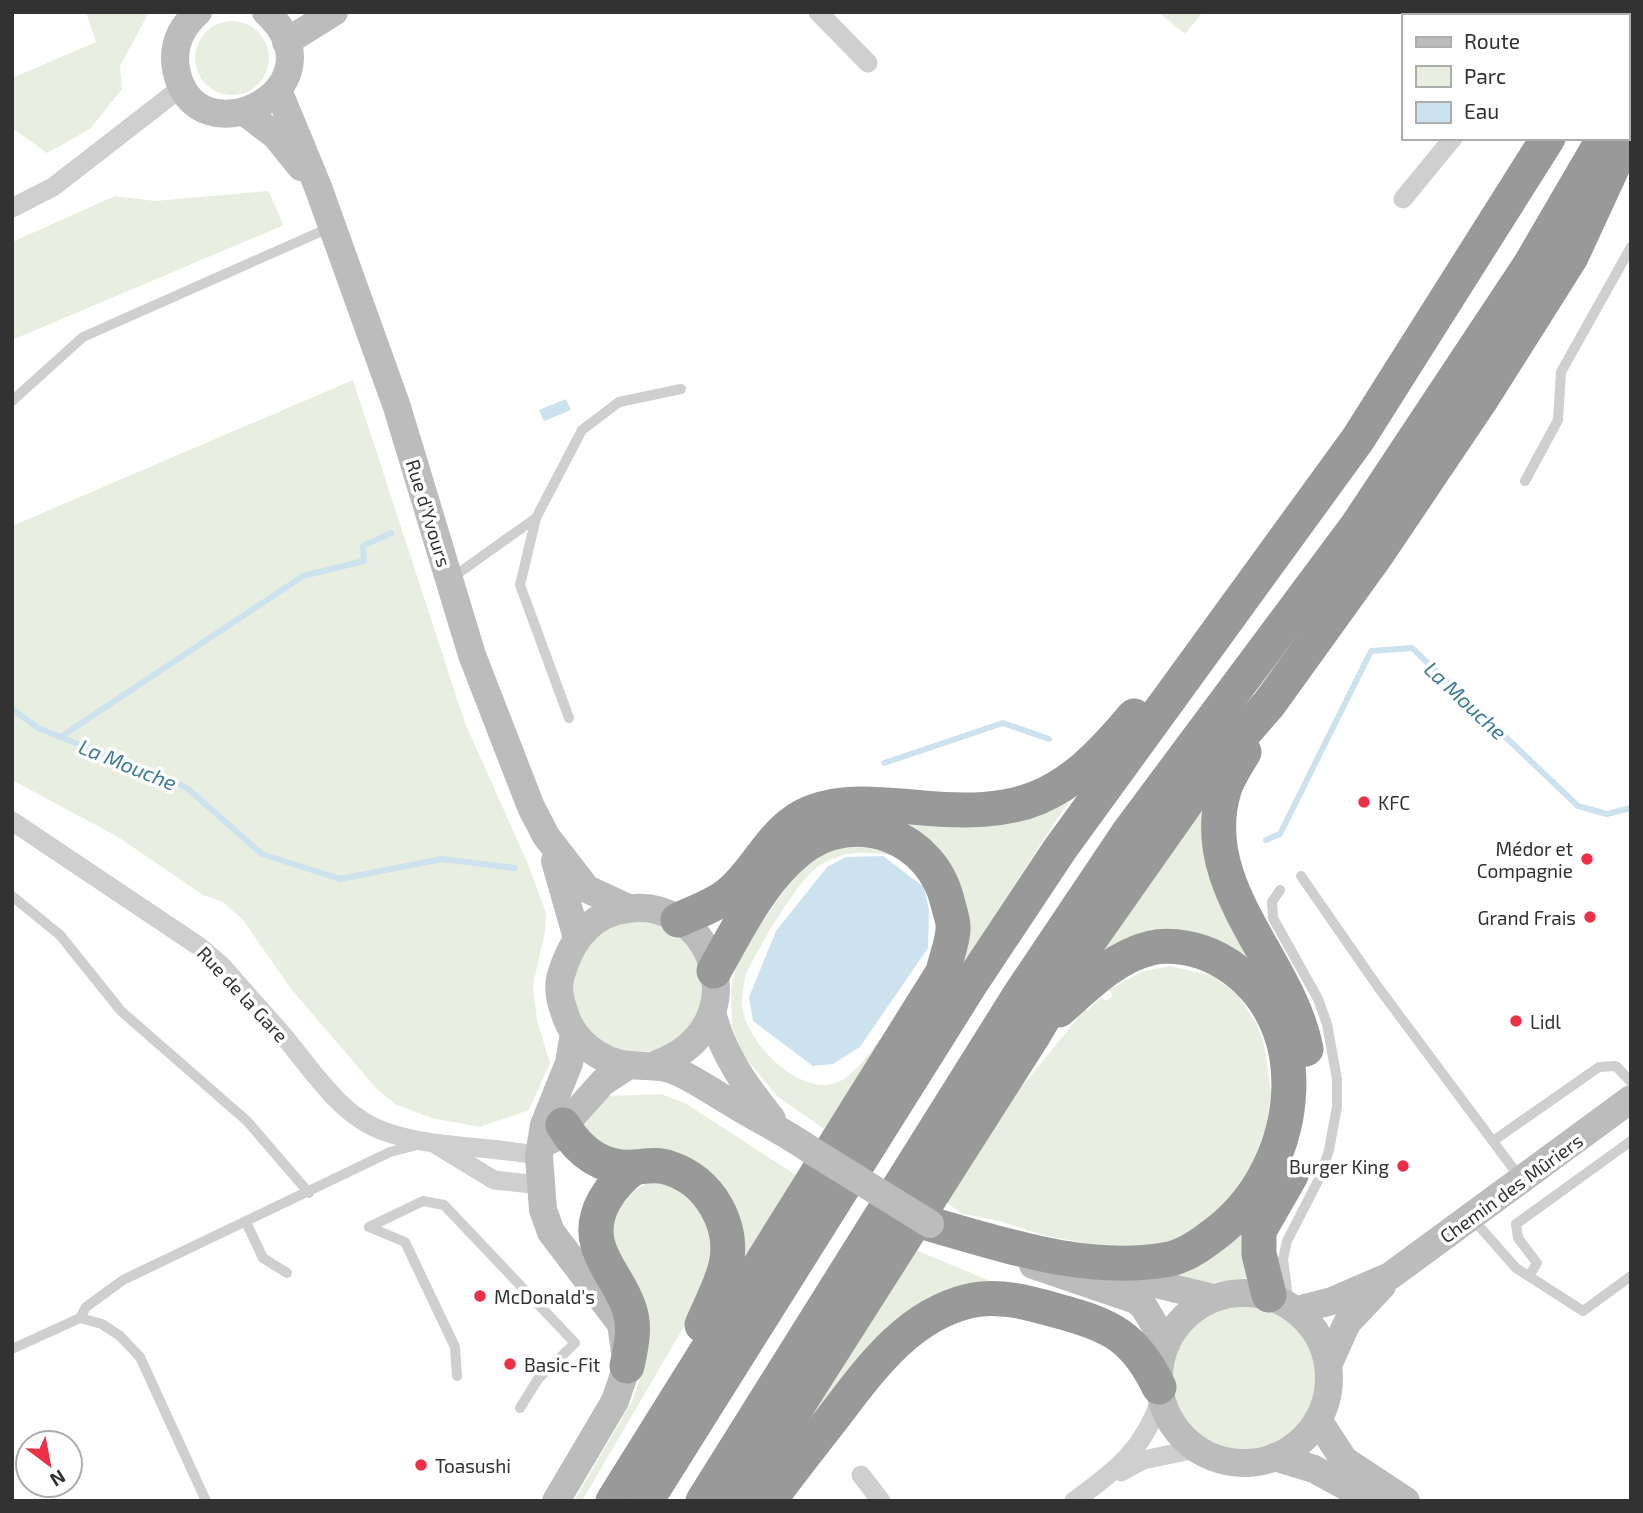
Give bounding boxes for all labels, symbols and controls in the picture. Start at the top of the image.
legend [1402,14,1629,140]
text: Route [1464,28,1520,53]
text: Parc [1464,63,1506,88]
text: Eau [1464,98,1499,123]
street label: Rue d'Yvours [402,456,456,570]
water label: La Mouche [1420,656,1512,744]
water label: La Mouche [76,733,180,795]
place label: KFC [1378,791,1410,814]
marker: KFC [1356,794,1372,810]
place label: Médor et Compagnie [1477,837,1573,882]
marker: Médor et Compagnie [1579,851,1595,867]
place label: Grand Frais [1478,906,1576,929]
marker: Grand Frais [1582,909,1598,925]
street label: Rue de la Gare [193,941,293,1047]
place label: Lidl [1530,1010,1561,1033]
marker: Lidl [1508,1013,1524,1029]
street label: Chemin des Mûriers [1435,1128,1587,1248]
place label: Burger King [1289,1155,1389,1178]
marker: Burger King [1395,1158,1411,1174]
place label: McDonald's [494,1285,595,1308]
marker: McDonald's [472,1288,488,1304]
place label: Basic-Fit [524,1353,600,1376]
marker: Basic-Fit [502,1356,518,1372]
north arrow [14,1429,84,1499]
place label: Toasushi [435,1454,511,1477]
marker: Toasushi [413,1457,429,1473]
text: N [46,1465,70,1492]

